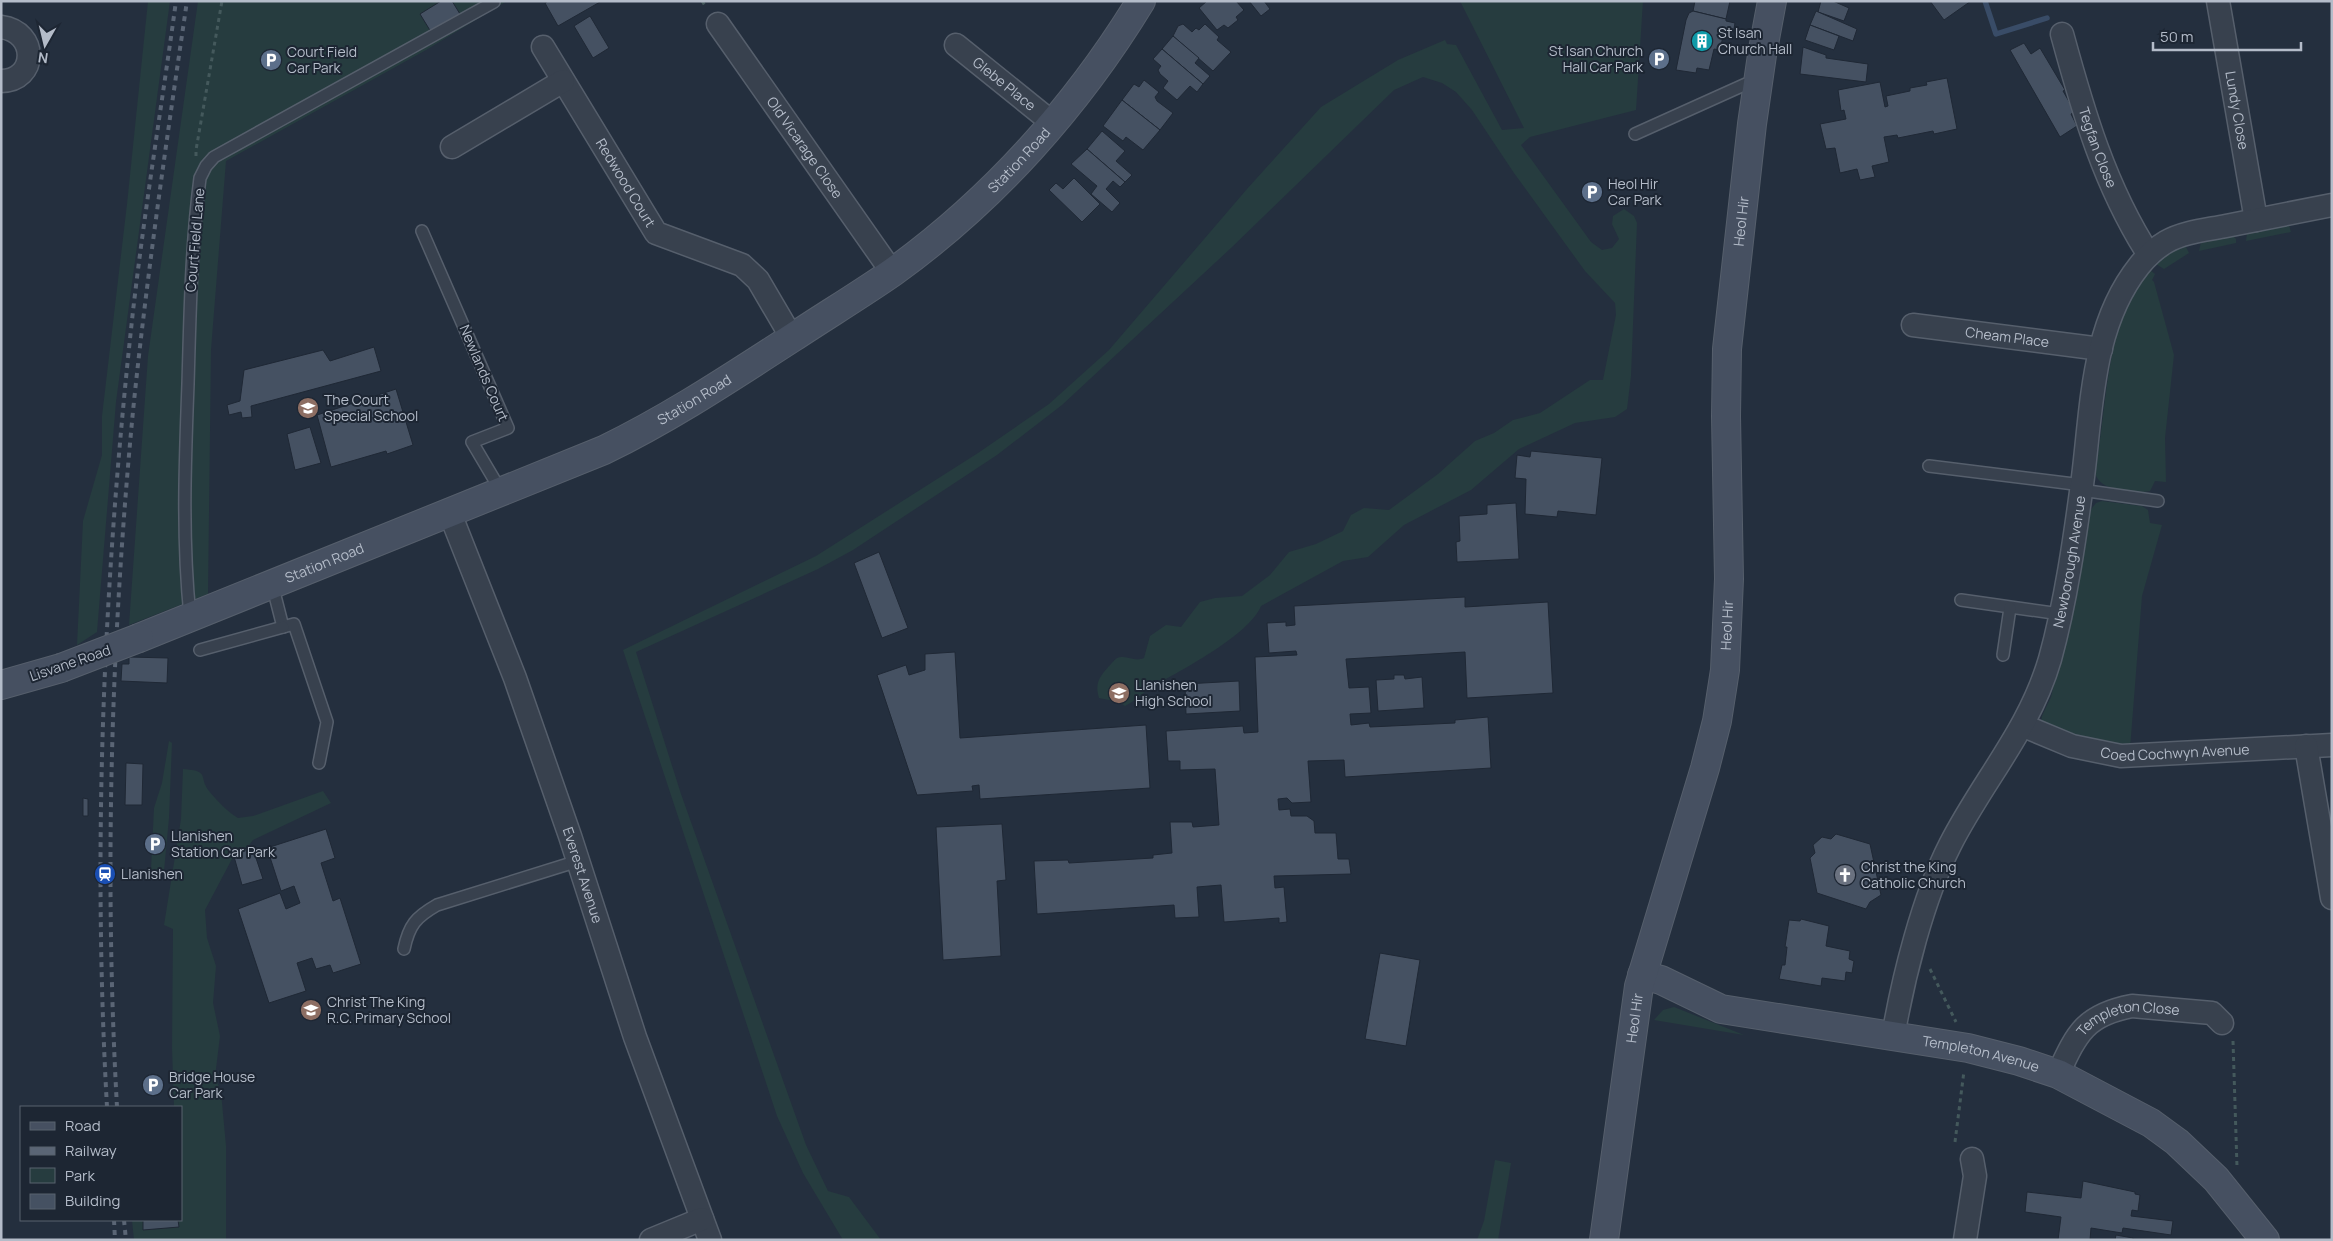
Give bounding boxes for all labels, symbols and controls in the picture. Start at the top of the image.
north arrow [20,20,70,70]
scale bar [2153,20,2300,52]
place label: St Isan Church Hall [1718,23,1792,58]
text: 50 m [2160,26,2194,47]
building icon: St Isan Church Hall [1690,29,1714,53]
place label: St Isan Church Hall Car Park [1549,41,1644,76]
place label: Court Field Car Park [287,42,357,77]
parking icon: St Isan Church Hall Car Park [1647,47,1671,71]
text: N [37,48,49,68]
parking icon: Court Field Car Park [259,48,283,72]
street label: Glebe Place [969,52,1040,115]
street label: Lundy Close [2221,70,2254,151]
street label: Old Vicarage Close [763,93,847,202]
street label: Tegfan Close [2075,105,2122,191]
street label: Station Road [983,123,1054,197]
street label: Redwood Court [592,135,660,231]
place label: Heol Hir Car Park [1608,174,1663,209]
parking icon: Heol Hir Car Park [1580,180,1604,204]
street label: Court Field Lane [180,187,209,293]
street label: Heol Hir [1728,195,1753,247]
street label: Newlands Court [456,322,514,424]
street label: Cheam Place [1964,322,2050,351]
street label: Station Road [654,370,735,429]
place label: The Court Special School [324,390,418,425]
school or university icon: The Court Special School [296,396,320,420]
street label: Newborough Avenue [2048,494,2089,630]
street label: Station Road [282,538,367,587]
street label: Heol Hir [1716,600,1737,651]
street label: Lisvane Road [27,640,113,685]
place label: Llanishen High School [1135,675,1212,710]
school or university icon: Llanishen High School [1107,681,1131,705]
street label: Coed Cochwyn Avenue [2099,739,2250,765]
street label: Everest Avenue [559,824,608,925]
place label: Llanishen Station Car Park [171,826,276,861]
parking icon: Llanishen Station Car Park [143,832,167,856]
place label: Christ the King Catholic Church [1861,857,1966,892]
station icon: Llanishen [93,862,117,886]
church icon: Christ the King Catholic Church [1833,863,1857,887]
place label: Llanishen [121,864,183,883]
place label: Christ The King R.C. Primary School [327,992,451,1027]
street label: Heol Hir [1621,992,1647,1044]
street label: Templeton Close [2072,996,2181,1040]
school or university icon: Christ The King R.C. Primary School [299,998,323,1022]
street label: Templeton Avenue [1921,1031,2042,1076]
place label: Bridge House Car Park [169,1067,255,1102]
parking icon: Bridge House Car Park [141,1073,165,1097]
legend [20,1106,182,1221]
text: Road [65,1115,101,1136]
text: Railway [65,1140,117,1161]
text: Park [65,1165,95,1186]
text: Building [65,1190,120,1211]

